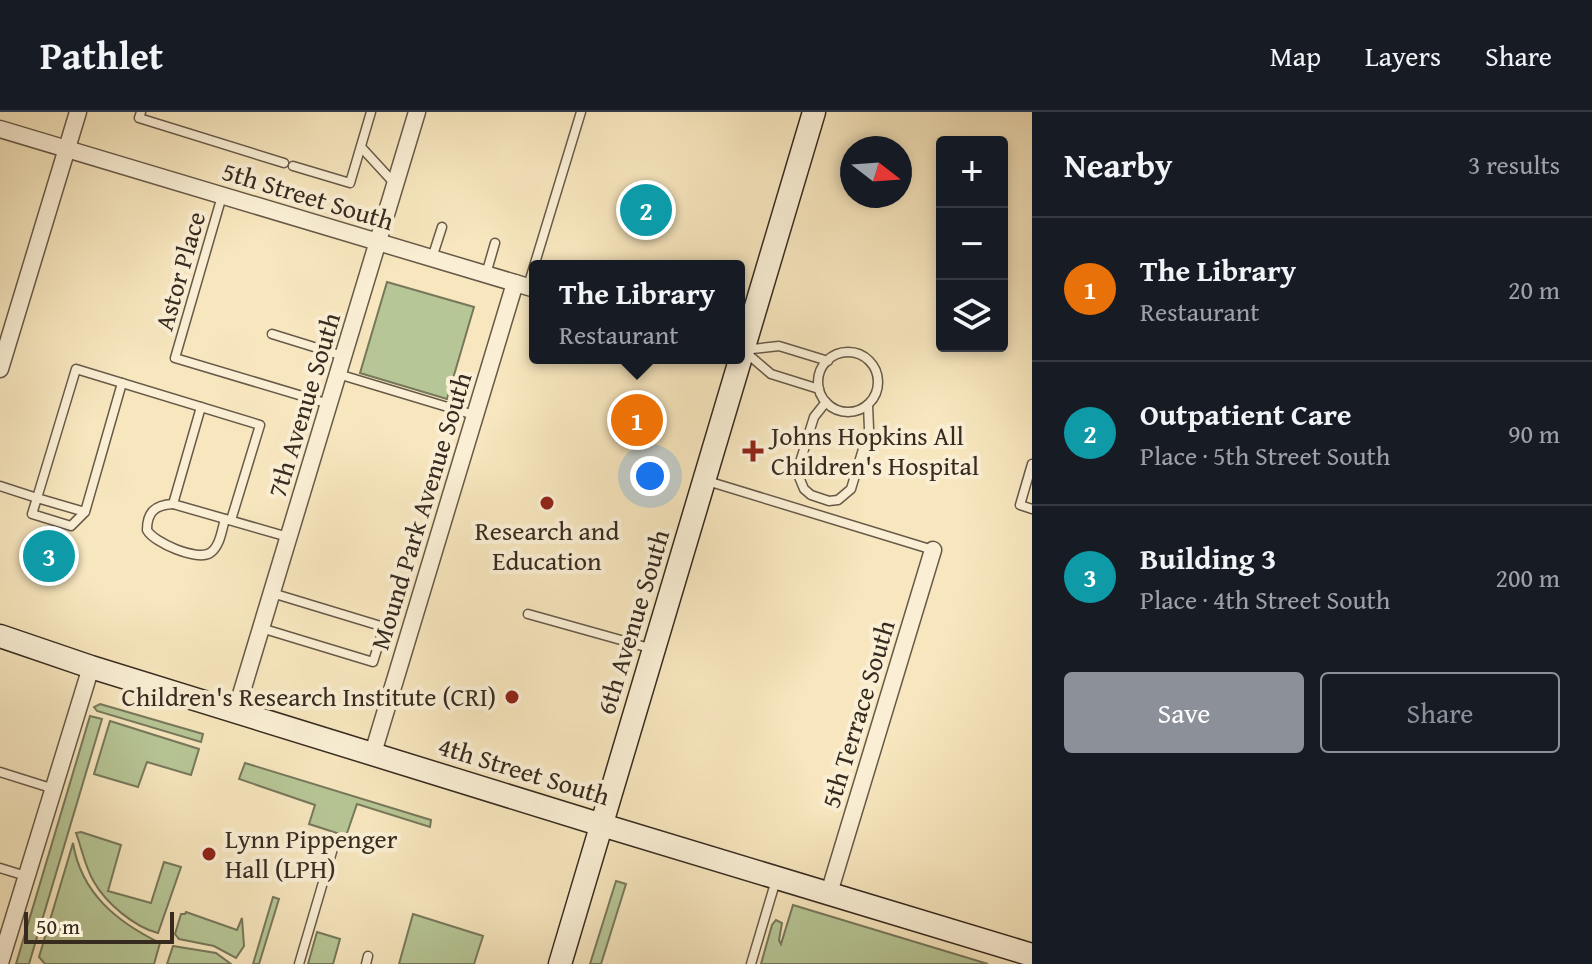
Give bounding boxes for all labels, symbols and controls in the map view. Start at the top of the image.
text: Pathlet [40,27,163,83]
text: Map [1270,35,1321,76]
text: Layers [1365,35,1441,76]
text: Share [1485,35,1552,76]
north arrow [840,136,912,208]
map controls [936,136,1008,352]
button: + [936,136,1008,208]
text: Nearby [1064,140,1173,189]
text: 3 results [1468,145,1560,184]
street label: 5th Street South [218,151,399,240]
pin: 2 [620,180,672,240]
street label: Astor Place [144,207,215,335]
button: − [936,208,1008,280]
text: The Library [1140,248,1296,292]
popup [529,260,745,364]
text: 1 [1083,270,1097,309]
text: 20 m [1508,270,1560,309]
text: The Library [559,271,715,315]
button: layers [936,280,1008,352]
text: Restaurant [1140,292,1260,331]
street label: 7th Avenue South [257,307,350,502]
text: Restaurant [559,315,679,354]
street label: Mound Park Avenue South [360,367,481,654]
pin: 1 [611,390,663,450]
text: Outpatient Care [1140,392,1351,436]
text: 2 [1083,414,1097,453]
text: 90 m [1508,414,1560,453]
place label: Johns Hopkins All Children's Hospital [768,416,979,485]
text: Place · 5th Street South [1140,436,1390,475]
marker: Johns Hopkins All Children's Hospital [742,440,764,462]
your location [630,456,670,496]
marker: Research and Education [538,494,556,512]
place label: Research and Education [475,511,619,580]
street label: 6th Avenue South [586,524,679,719]
pin: 3 [23,526,75,586]
text: Building 3 [1140,536,1277,580]
text: 3 [1083,558,1097,597]
text: 200 m [1495,558,1560,597]
text: Place · 4th Street South [1140,580,1390,619]
street label: 5th Terrace South [810,615,905,813]
button: Save [1064,672,1304,753]
button: Share [1320,672,1560,753]
place label: Children's Research Institute (CRI) [122,677,496,716]
marker: Children's Research Institute (CRI) [503,688,521,706]
street label: 4th Street South [434,726,615,815]
place label: Lynn Pippenger Hall (LPH) [225,819,398,888]
marker: Lynn Pippenger Hall (LPH) [200,845,218,863]
scale bar [24,908,174,944]
text: 50 m [36,910,80,942]

